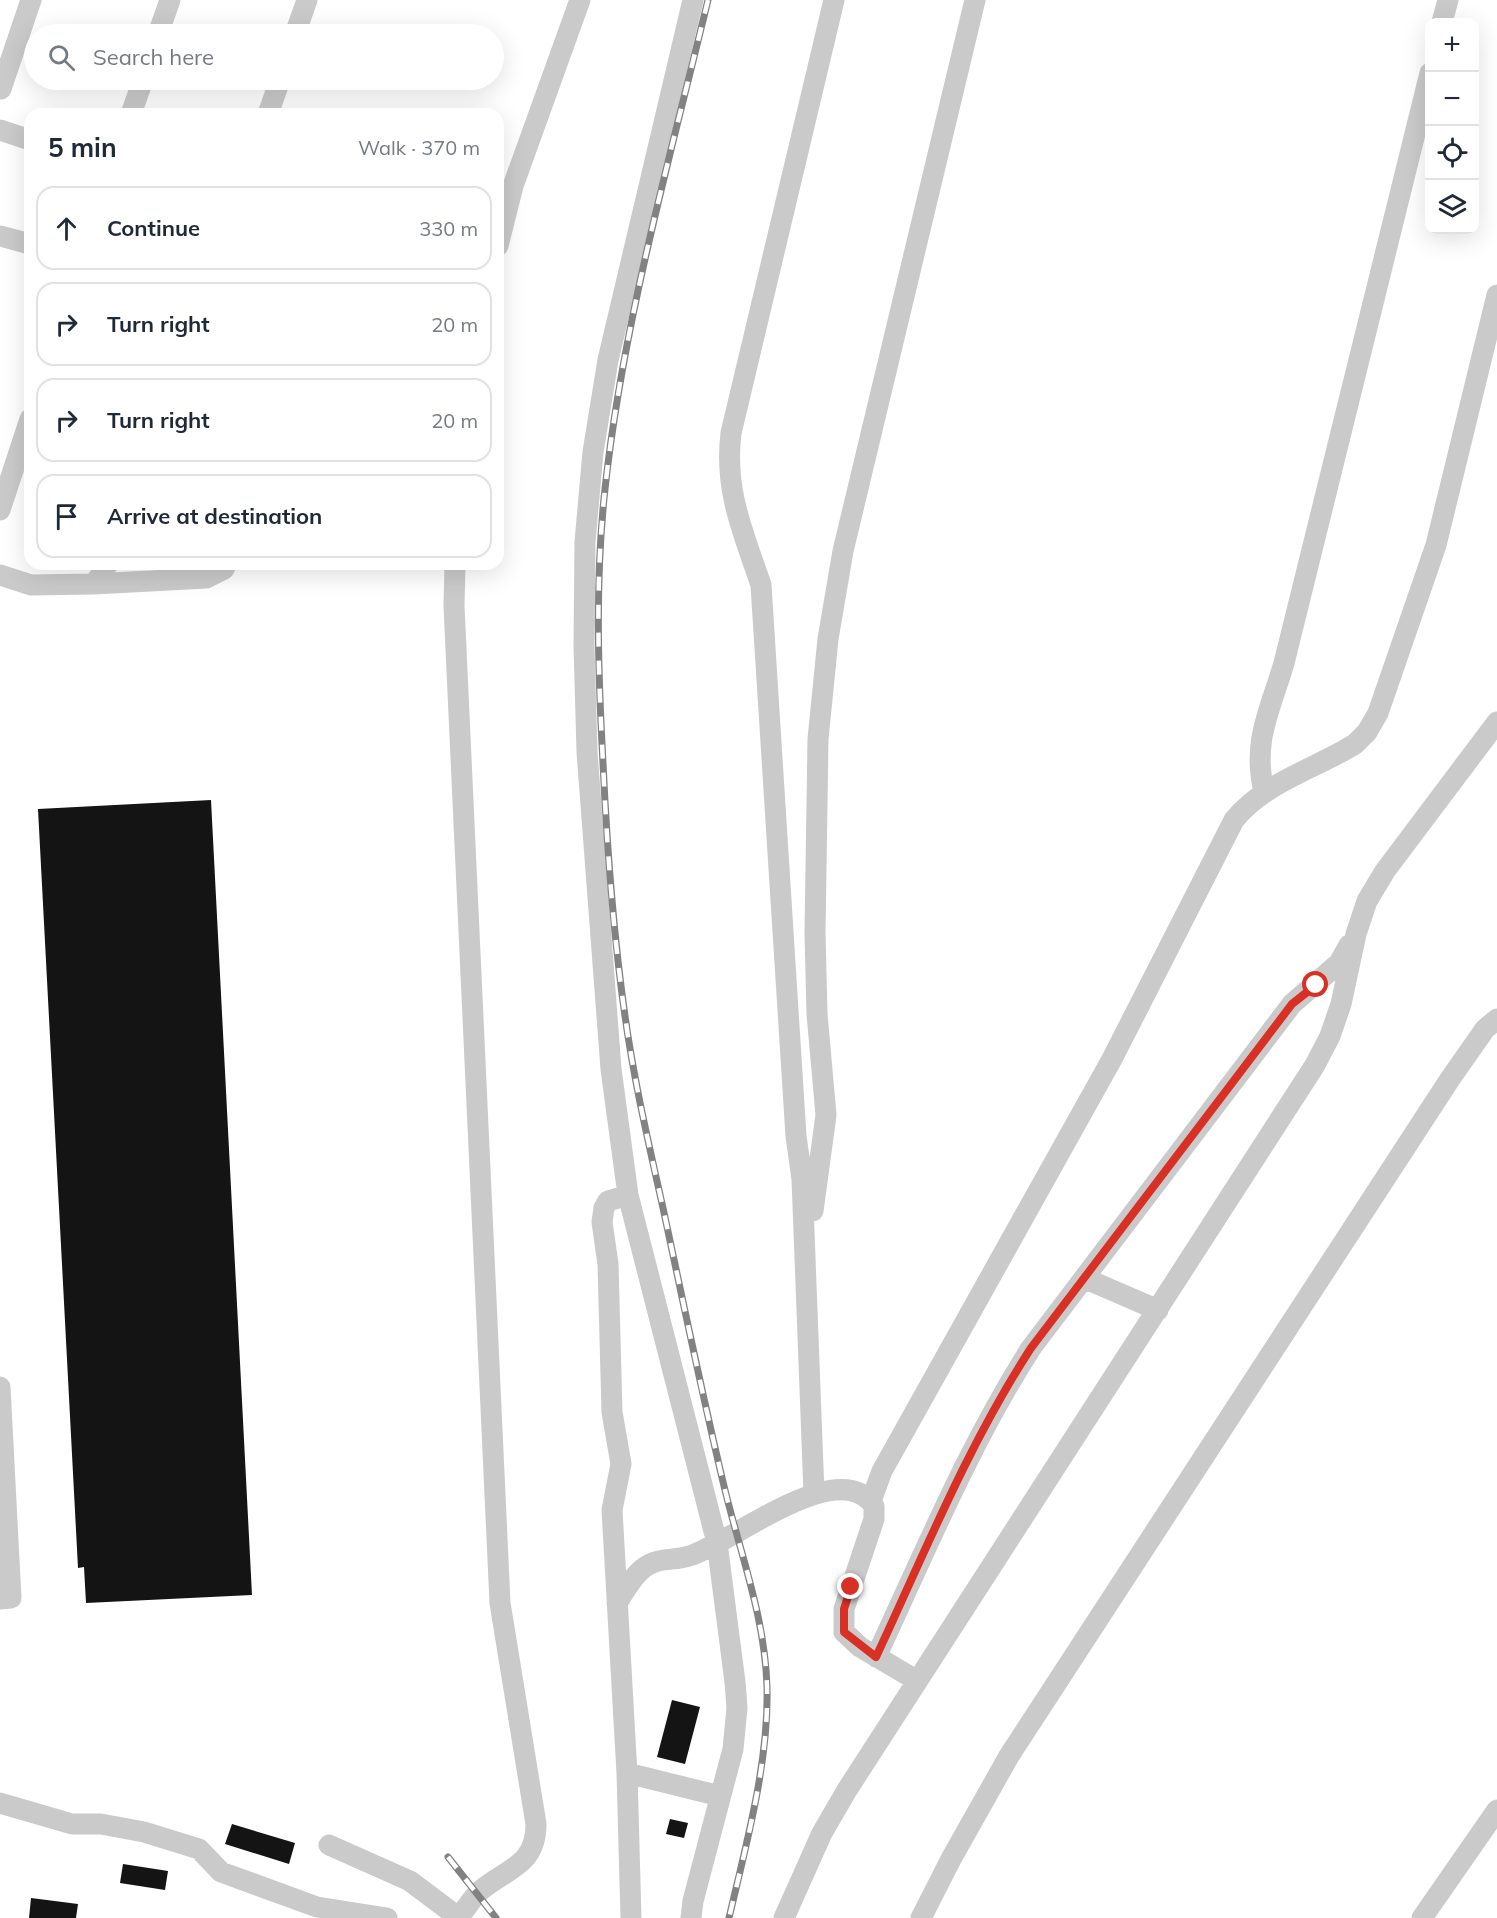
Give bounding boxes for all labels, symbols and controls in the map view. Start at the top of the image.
map controls [1425,18,1479,234]
button: + [1425,18,1479,72]
search box [24,24,504,90]
icon: search [45,41,78,74]
text: Search here [93,43,214,71]
button: − [1425,72,1479,126]
button: locate [1425,126,1479,180]
text: 5 min [48,131,117,164]
text: Walk · 370 m [358,135,480,160]
button: layers [1425,180,1479,234]
icon: ahead [50,212,83,245]
text: Continue [107,214,200,242]
text: 330 m [419,216,478,241]
icon: right [50,308,83,341]
text: Turn right [107,310,210,338]
text: 20 m [431,312,478,337]
icon: right [50,404,83,437]
text: Turn right [107,406,210,434]
text: 20 m [431,408,478,433]
icon: arrive [50,500,83,533]
text: Arrive at destination [107,502,322,530]
route start [1302,971,1328,997]
route end [837,1573,863,1599]

